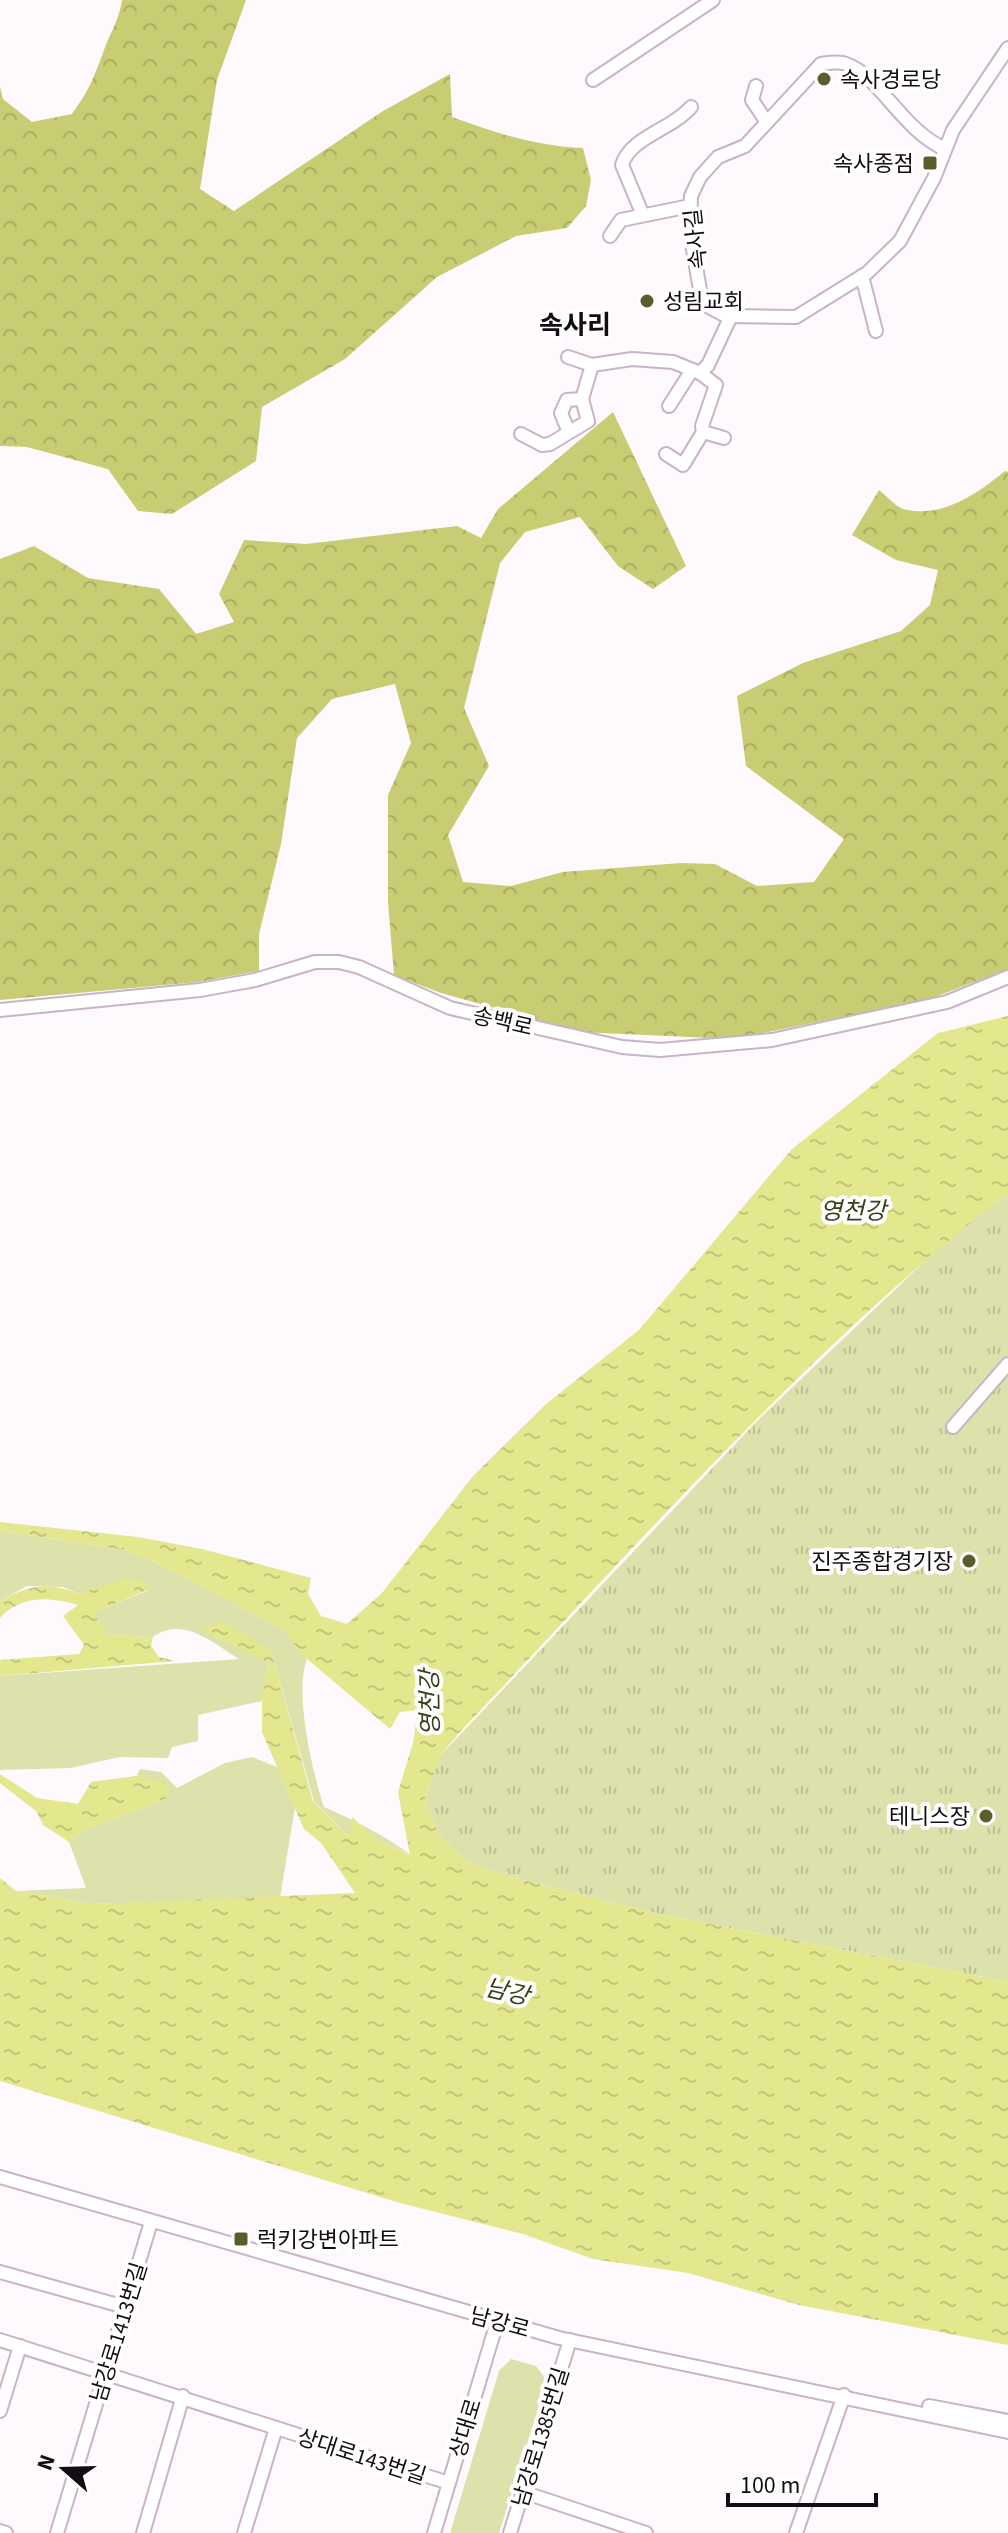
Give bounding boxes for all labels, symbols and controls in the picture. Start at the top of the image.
place label: 속사경로당 [840,64,941,96]
marker: 속사경로당 [815,70,833,88]
place label: 속사종점 [833,148,914,180]
marker: 속사종점 [921,154,939,172]
street label: 속사길 [677,207,715,271]
place label: 성림교회 [663,286,744,318]
marker: 성림교회 [638,292,656,310]
district label: 속사리 [539,307,611,344]
street label: 송백로 [470,1000,536,1044]
water label: 영천강 [820,1194,889,1229]
place label: 진주종합경기장 [811,1546,953,1578]
marker: 진주종합경기장 [960,1552,978,1570]
water label: 영천강 [412,1667,449,1736]
place label: 테니스장 [889,1801,970,1833]
marker: 테니스장 [977,1807,995,1825]
water label: 남강 [481,1970,535,2015]
place label: 럭키강변아파트 [257,2224,399,2256]
marker: 럭키강변아파트 [232,2230,250,2248]
street label: 남강로1413번길 [82,2258,155,2406]
street label: 남강로 [466,2300,533,2346]
street label: 남강로1385번길 [504,2363,577,2511]
street label: 상대로 [442,2395,490,2462]
street label: 상대로143번길 [293,2421,430,2493]
north arrow [24,2429,104,2509]
text: N [29,2450,64,2475]
scale bar [728,2457,876,2507]
text: 100 m [740,2468,800,2503]

